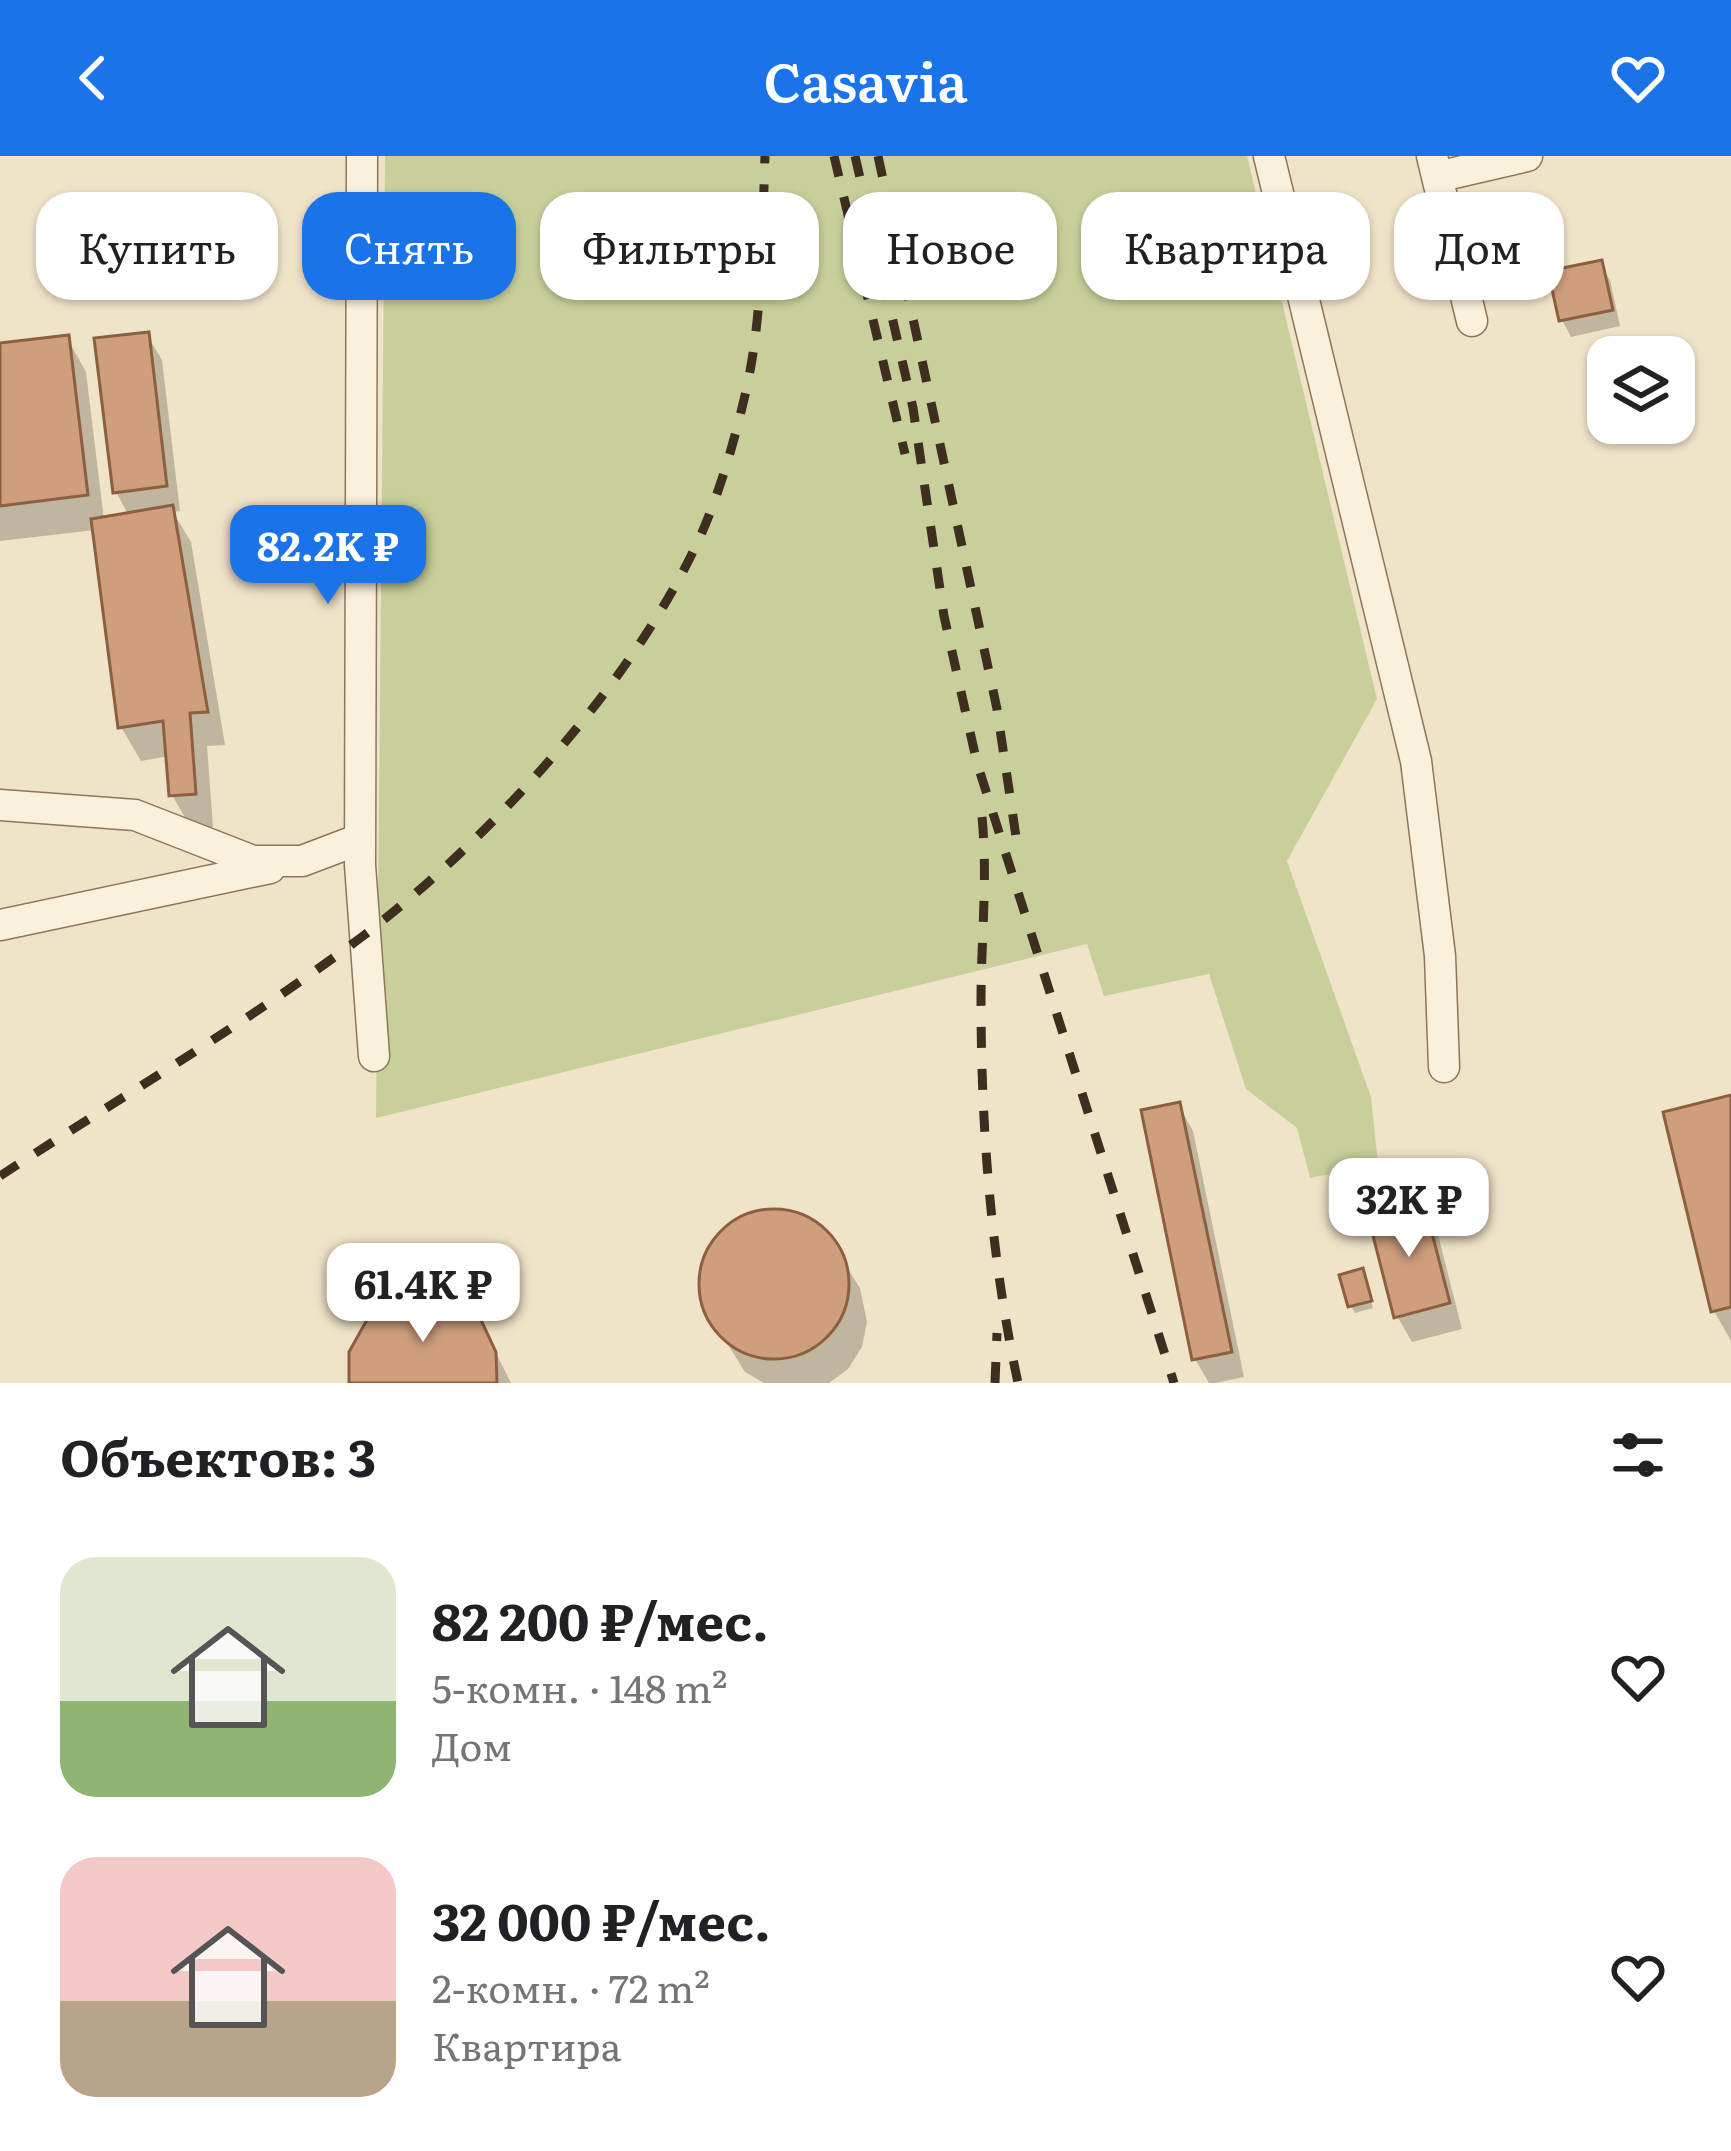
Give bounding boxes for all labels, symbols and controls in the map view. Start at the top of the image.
text: Casavia [763,38,968,119]
icon: back [60,45,126,111]
icon: heart [1605,45,1671,111]
chip: Купить [36,192,278,300]
chip: Снять [302,192,516,300]
chip: Фильтры [540,192,819,300]
chip: Новое [843,192,1057,300]
chip: Квартира [1081,192,1370,300]
chip: Дом [1394,192,1564,300]
map controls [1587,336,1695,444]
button: layers [1587,336,1695,444]
pin: 82.2K ₽ [217,505,439,607]
text: 82.2K ₽ [257,515,399,573]
pin: 32K ₽ [1325,1158,1493,1260]
text: 32K ₽ [1356,1168,1462,1226]
pin: 61.4K ₽ [312,1243,534,1345]
text: 61.4K ₽ [354,1253,492,1311]
text: Объектов: 3 [60,1417,376,1493]
icon: filters [1605,1422,1671,1488]
text: 82 200 ₽/мес. [432,1581,769,1657]
icon: home [156,1605,300,1749]
icon: heart [1605,1644,1671,1710]
text: 5-комн. · 148 m² [432,1657,728,1715]
text: Дом [432,1715,512,1773]
text: 32 000 ₽/мес. [432,1881,771,1957]
icon: home [156,1905,300,2049]
icon: heart [1605,1944,1671,2010]
text: 2-комн. · 72 m² [432,1957,710,2015]
text: Квартира [432,2015,622,2073]

